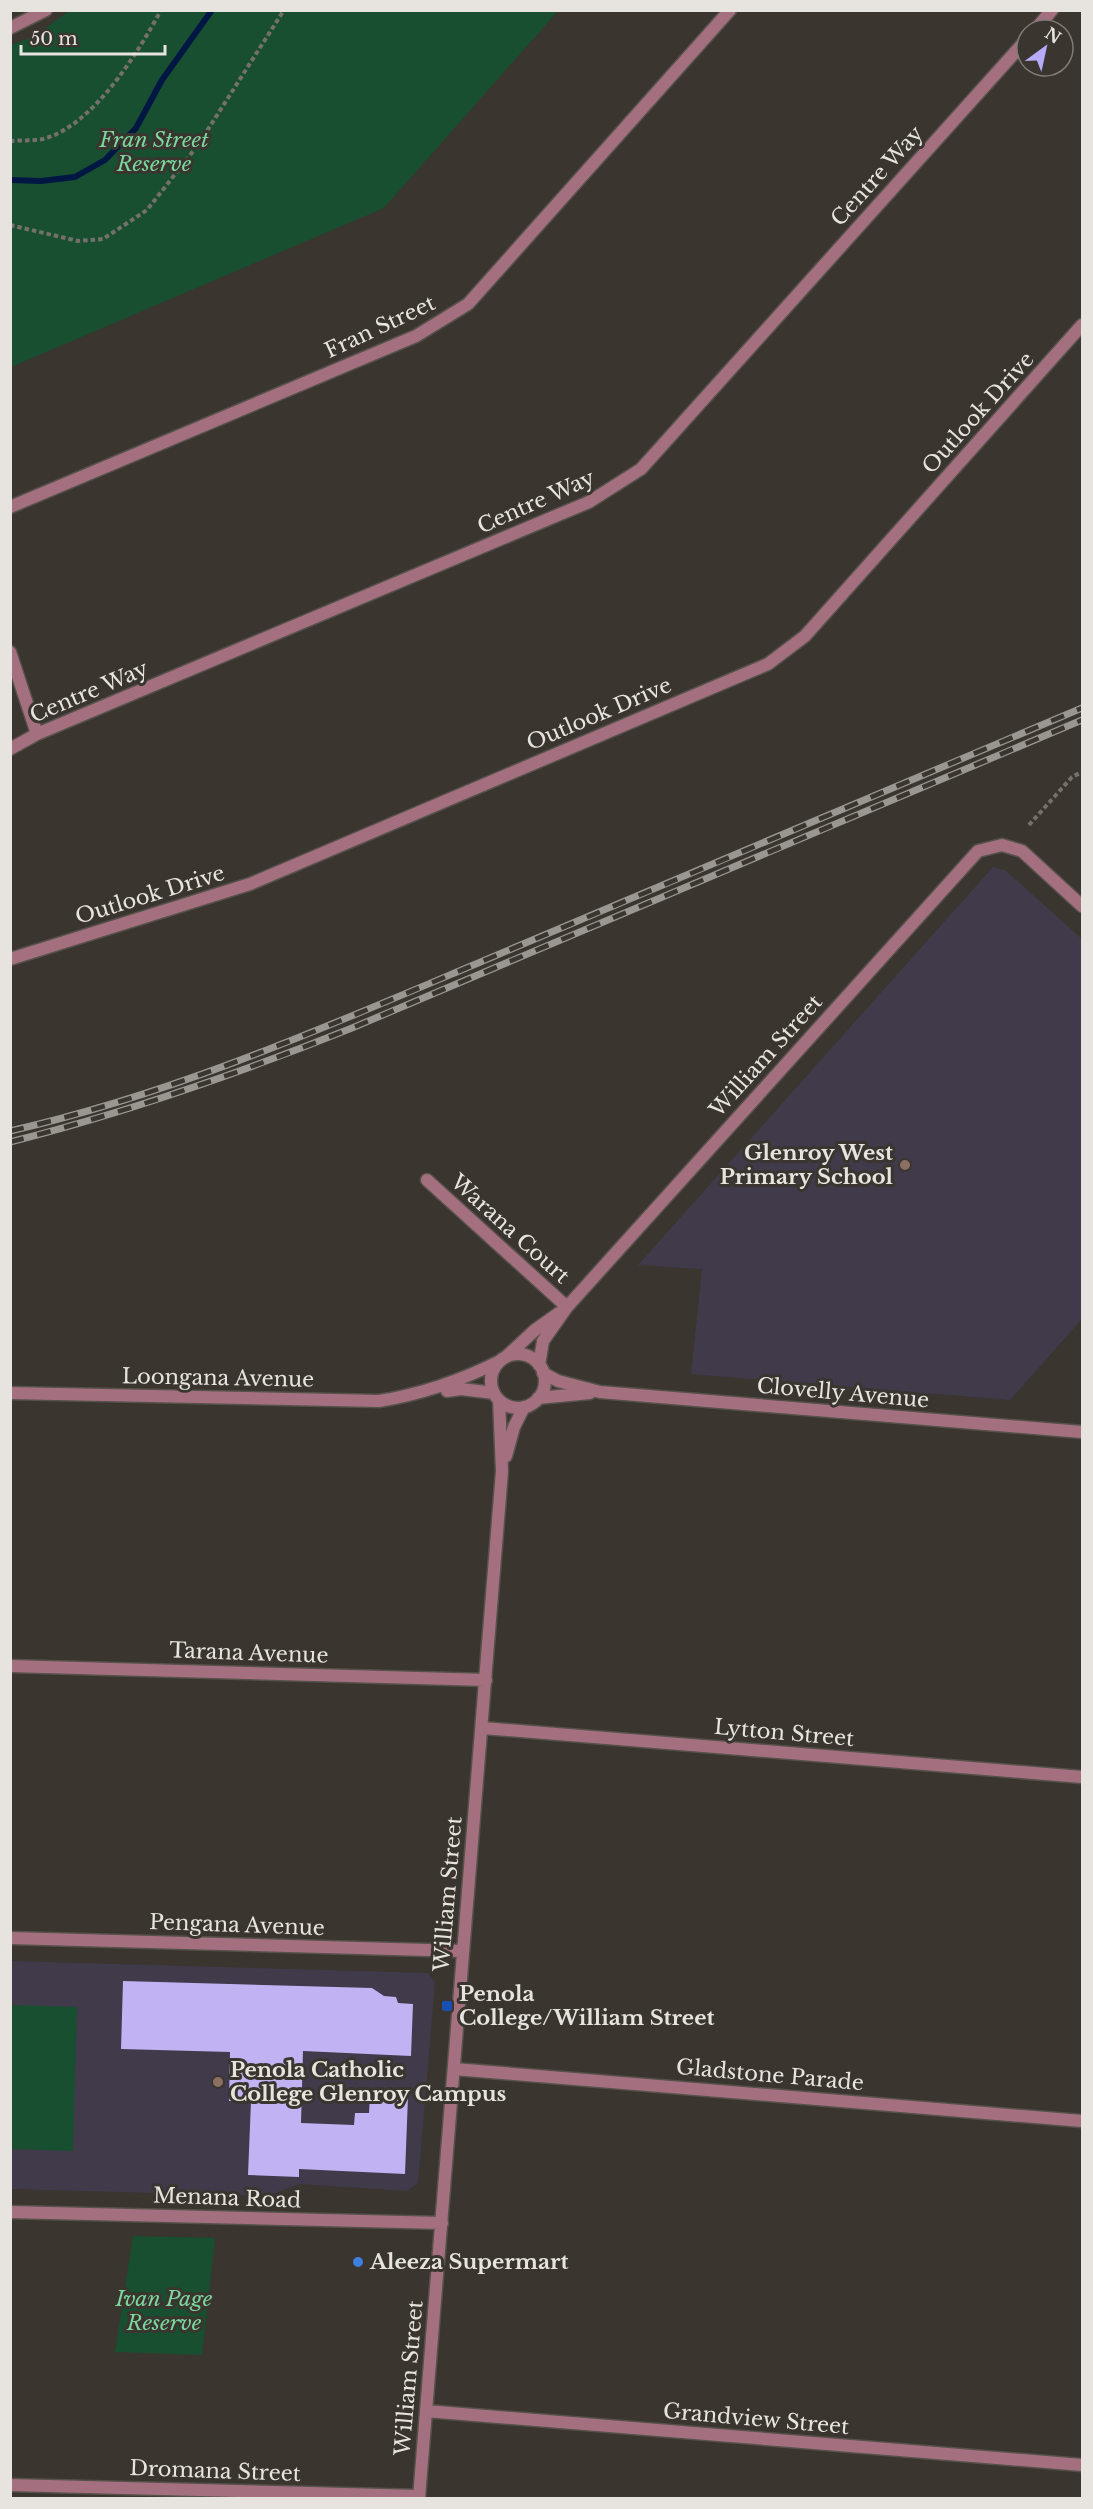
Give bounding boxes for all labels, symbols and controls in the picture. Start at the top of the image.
scale bar [21,18,165,56]
north arrow [1015,18,1075,78]
text: N [1041,23,1065,48]
text: 50 m [30,28,78,50]
street label: Centre Way [825,120,929,231]
park label: Fran Street Reserve [98,127,209,177]
street label: Fran Street [320,290,440,364]
street label: Outlook Drive [917,347,1039,479]
street label: Centre Way [473,464,599,539]
street label: Centre Way [26,655,152,729]
street label: Outlook Drive [523,672,675,756]
street label: Outlook Drive [72,860,228,930]
street label: William Street [704,989,828,1123]
place label: Glenroy West Primary School [720,1140,894,1190]
marker: Glenroy West Primary School [898,1158,912,1172]
street label: Warana Court [445,1168,575,1289]
street label: Loongana Avenue [122,1363,314,1393]
street label: Clovelly Avenue [756,1373,930,1413]
street label: Tarana Avenue [169,1637,329,1669]
street label: Lytton Street [713,1714,855,1752]
street label: William Street [428,1815,468,1974]
street label: Pengana Avenue [149,1909,325,1941]
place label: Penola College/William Street [459,1981,714,2031]
marker: Penola College/William Street [440,1999,454,2013]
street label: Gladstone Parade [675,2054,865,2096]
place label: Penola Catholic College Glenroy Campus [230,2057,507,2107]
marker: Penola Catholic College Glenroy Campus [211,2075,225,2089]
street label: Menana Road [152,2182,302,2214]
place label: Aleeza Supermart [369,2249,568,2275]
marker: Aleeza Supermart [351,2255,365,2269]
park label: Ivan Page Reserve [115,2286,213,2336]
street label: William Street [389,2299,429,2458]
street label: Grandview Street [662,2398,850,2440]
street label: Dromana Street [129,2455,301,2487]

